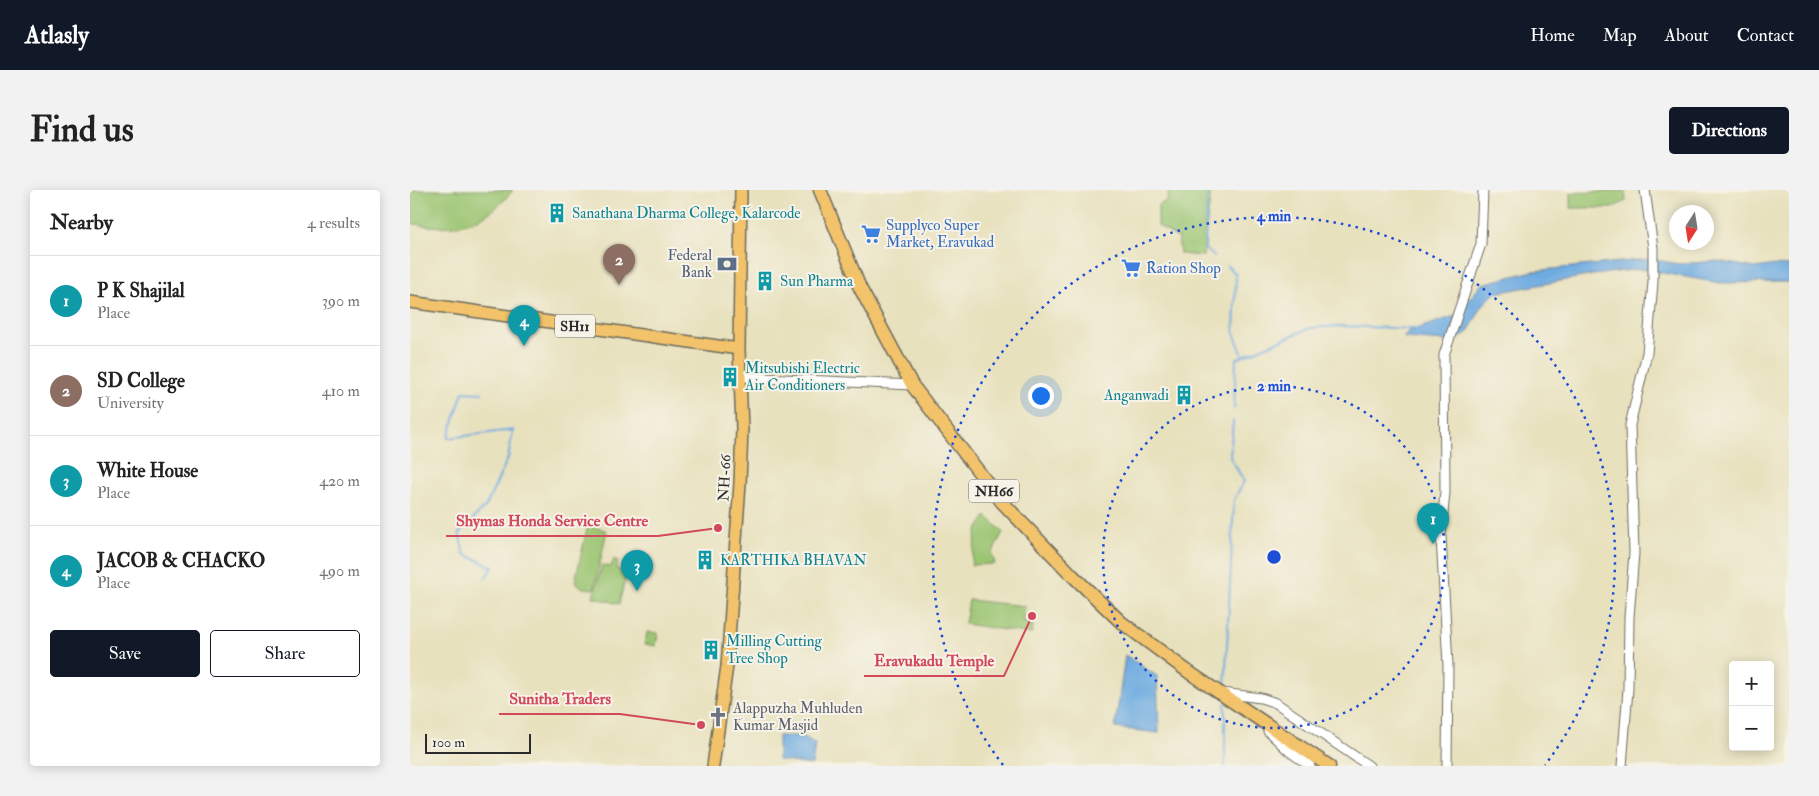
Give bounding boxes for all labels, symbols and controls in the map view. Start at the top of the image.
text: Atlasly [25,20,89,51]
text: Home [1530,24,1575,47]
text: Map [1603,24,1637,47]
text: About [1665,24,1709,47]
text: Contact [1737,24,1794,47]
button: Directions [1669,107,1789,154]
text: Find us [30,108,134,152]
building icon: Sanathana Dharma College, Kalarcode [546,202,568,224]
place label: Sanathana Dharma College, Kalarcode [572,204,801,223]
north arrow [1669,205,1714,250]
text: 4 min [1256,207,1292,226]
text: Nearby [50,209,113,236]
text: 4 results [307,213,360,233]
place label: Supplyco Super Market, Eravukad [886,216,995,252]
supermarket icon: Supplyco Super Market, Eravukad [860,223,882,245]
pin: 2 [603,244,635,285]
place label: Federal Bank [667,246,712,282]
bank icon: Federal Bank [716,253,738,275]
supermarket icon: Ration Shop [1120,257,1142,279]
place label: Ration Shop [1146,259,1221,279]
building icon: Sun Pharma [754,270,776,292]
place label: Sun Pharma [780,272,854,291]
text: P K Shajilal [97,279,185,303]
text: 1 [63,291,69,311]
text: 390 m [322,291,360,311]
text: Place [97,303,130,323]
pin: 4 [508,305,540,346]
road number: SH11 [555,314,595,338]
place label: Mitsubishi Electric Air Conditioners [744,359,860,395]
building icon: Mitsubishi Electric Air Conditioners [719,366,741,388]
text: SD College [97,369,185,393]
text: 2 min [1257,377,1291,396]
text: 2 [62,381,70,401]
text: 410 m [322,381,360,401]
your location [1028,383,1054,409]
building icon: Anganwadi [1173,384,1195,406]
place label: Anganwadi [1103,386,1169,405]
text: University [97,393,164,413]
street label: NH-66 [714,453,736,502]
text: White House [97,459,198,483]
text: 3 [63,471,69,491]
text: 420 m [319,471,360,491]
road number: NH66 [969,480,1019,502]
text: Place [97,483,130,503]
pin: 1 [1417,503,1449,544]
callout: Shymas Honda Service Centre [446,505,658,536]
text: Shymas Honda Service Centre [456,511,648,532]
centre of rings [1265,548,1283,566]
text: JACOB & CHACKO [97,549,265,573]
building icon: KARTHIKA BHAVAN [694,549,716,571]
pin: 3 [621,550,653,591]
place label: KARTHIKA BHAVAN [720,551,867,570]
text: 4 [62,561,70,581]
text: 490 m [319,561,360,581]
text: Place [97,573,130,593]
button: Save [50,630,200,677]
button: Share [210,630,360,677]
place label: Milling Cutting Tree Shop [726,632,822,669]
building icon: Milling Cutting Tree Shop [700,639,722,661]
callout: Eravukadu Temple [864,645,1004,676]
text: Eravukadu Temple [874,651,994,672]
map controls [1729,661,1774,751]
button: + [1729,661,1774,706]
callout: Sunitha Traders [499,683,620,714]
text: Sunitha Traders [509,689,611,709]
place label: Alappuzha Muhluden Kumar Masjid [732,699,863,735]
church icon: Alappuzha Muhluden Kumar Masjid [707,706,729,728]
button: − [1729,706,1774,751]
scale bar [425,731,531,754]
text: 100 m [432,734,465,751]

